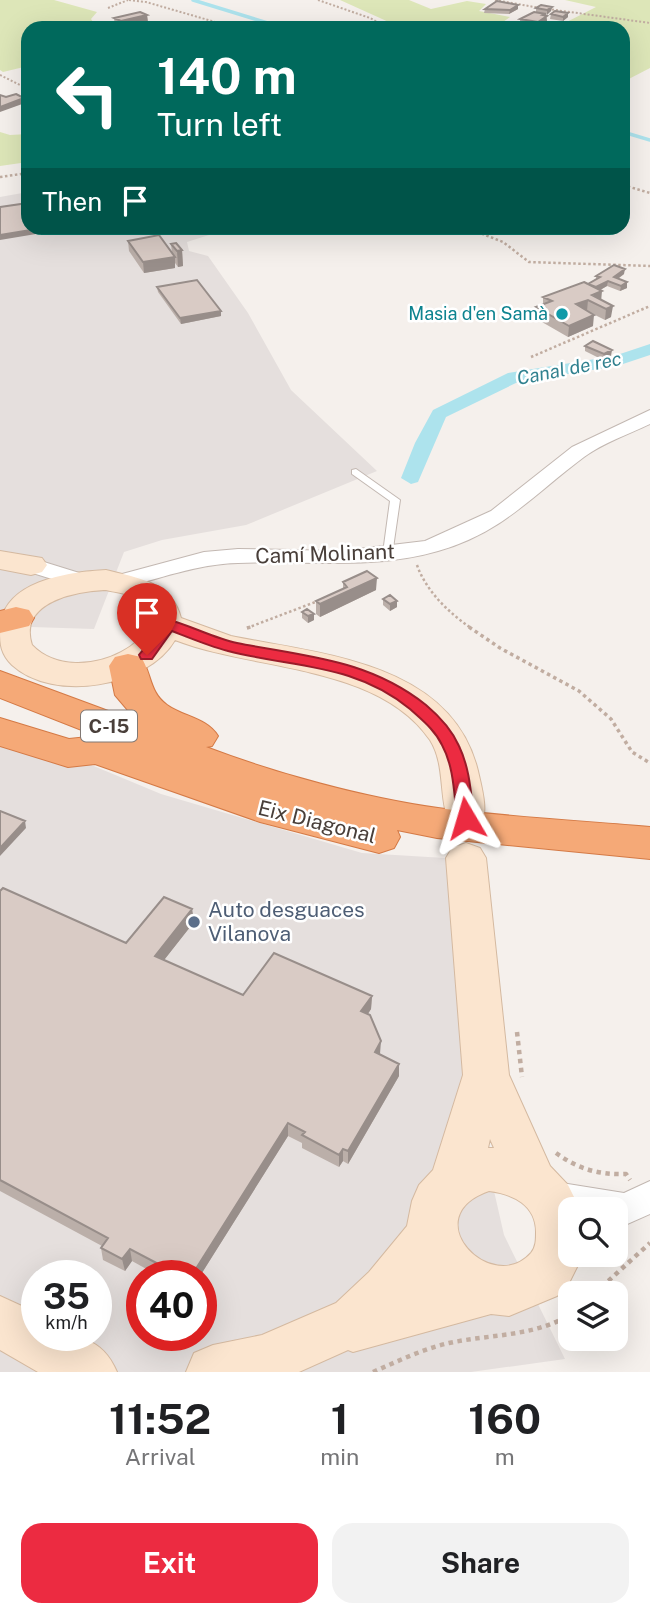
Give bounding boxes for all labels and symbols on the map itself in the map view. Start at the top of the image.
place label: Masia d'en Samà [408,303,548,324]
marker: Masia d'en Samà [554,306,570,322]
water label: Canal de rec [515,347,623,389]
street label: Camí Molinant [255,539,395,568]
pin [117,583,177,655]
road number: C-15 [81,710,137,741]
position arrow [429,781,503,855]
street label: Eix Diagonal [255,795,379,848]
place label: Auto desguaces Vilanova [208,897,365,946]
marker: Auto desguaces Vilanova [186,914,202,930]
speed limit sign: 40 [126,1260,217,1351]

